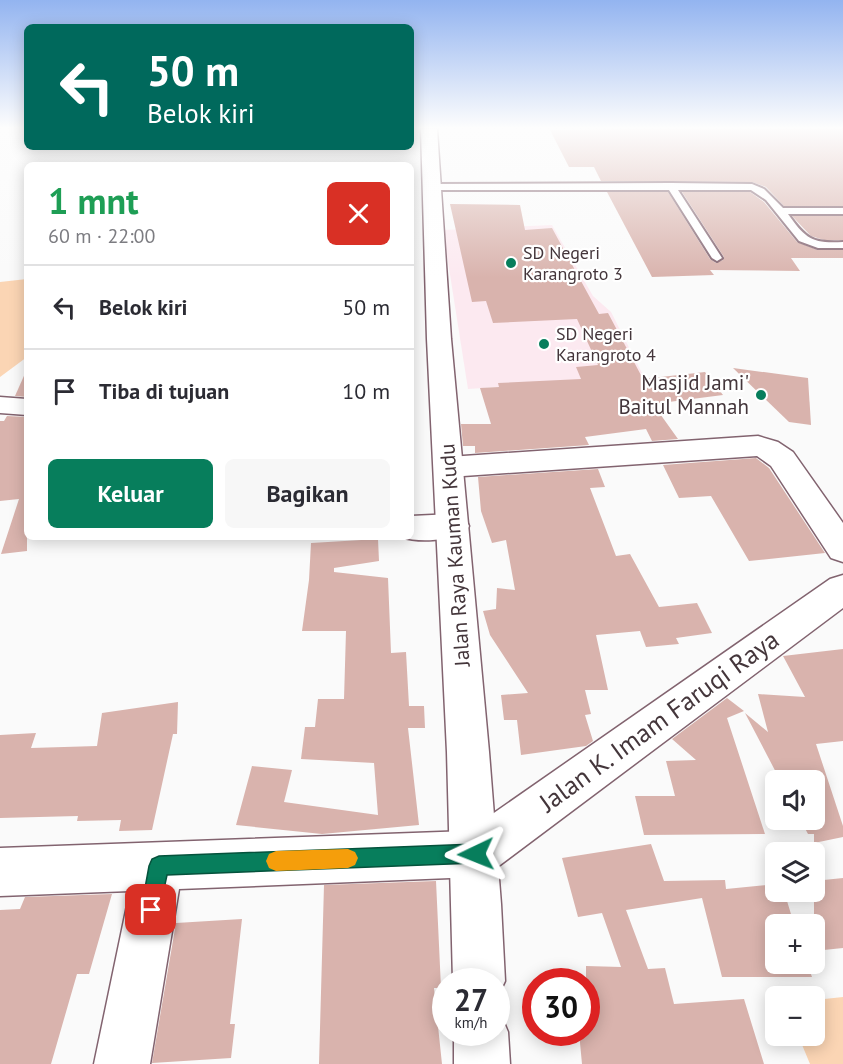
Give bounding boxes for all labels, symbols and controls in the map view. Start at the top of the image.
text: 50 m [147,43,239,98]
icon: left [48,48,126,126]
text: Belok kiri [147,96,255,130]
text: 1 mnt [48,177,139,224]
button: close [327,182,390,245]
text: 60 m · 22:00 [48,223,155,249]
place label: SD Negeri Karangroto 3 [523,241,623,285]
marker: SD Negeri Karangroto 3 [504,256,518,270]
icon: left [48,291,81,324]
text: Belok kiri [99,293,188,321]
text: 50 m [342,293,390,321]
place label: SD Negeri Karangroto 4 [556,322,656,366]
marker: SD Negeri Karangroto 4 [537,337,551,351]
place label: Masjid Jami' Baitul Mannah [619,369,749,420]
icon: arrive [48,375,81,408]
text: Tiba di tujuan [99,377,229,405]
text: 10 m [342,377,390,405]
marker: Masjid Jami' Baitul Mannah [754,388,768,402]
street label: Jalan Raya Kauman Kudu [433,443,476,668]
button: Keluar [48,459,213,528]
button: Bagikan [225,459,390,528]
street label: Jalan K. Imam Faruqi Raya [532,623,785,819]
map controls [765,770,825,1046]
button: sound [765,770,825,830]
position arrow [444,822,508,886]
button: layers [765,842,825,902]
pin [125,884,176,935]
icon: arrive [134,893,167,926]
button: + [765,914,825,974]
speed limit sign: 30 [522,968,600,1046]
text: 27 [454,980,488,1019]
button: − [765,986,825,1046]
text: km/h [455,1013,487,1032]

